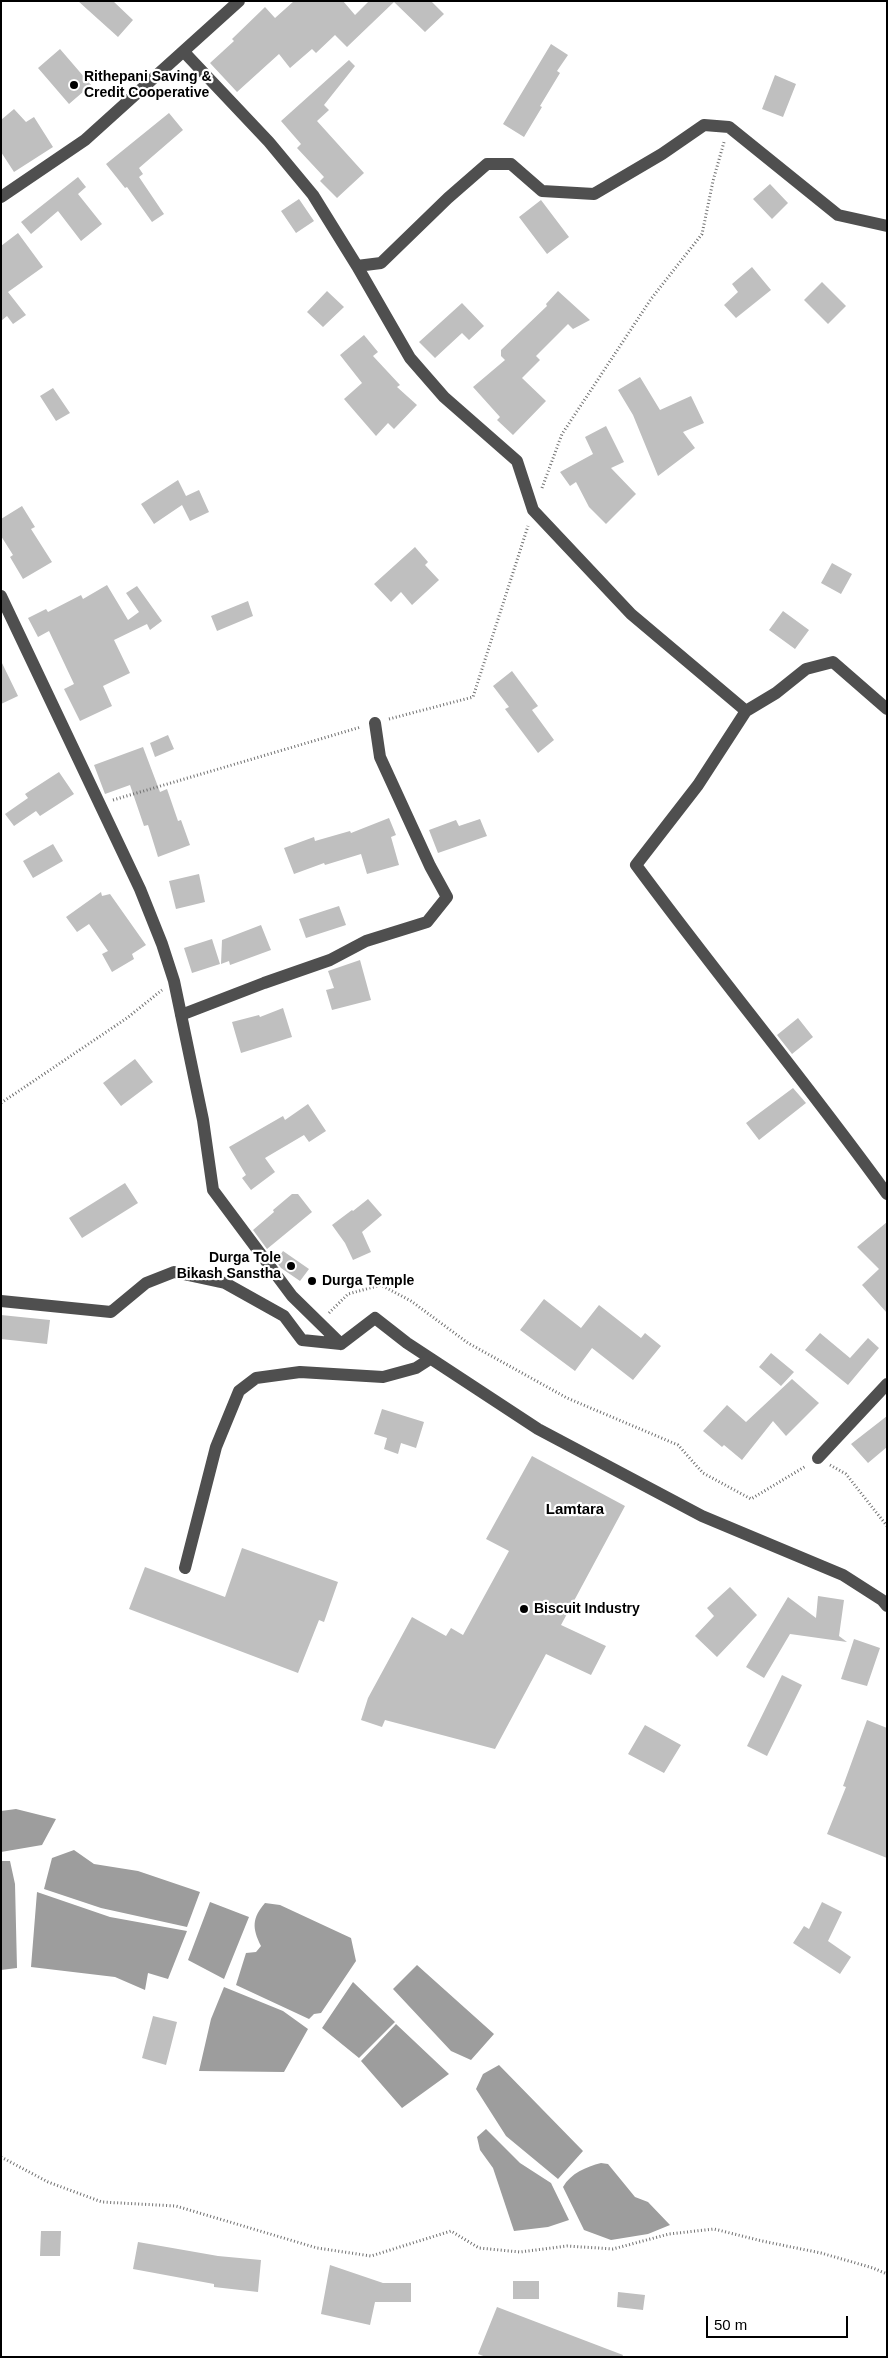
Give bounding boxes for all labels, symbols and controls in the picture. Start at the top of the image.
place label: Rithepani Saving & Credit Cooperative [84,69,212,102]
marker: Rithepani Saving & Credit Cooperative [68,79,80,91]
place label: Durga Tole Bikash Sanstha [177,1250,281,1282]
marker: Durga Tole Bikash Sanstha [285,1260,297,1272]
place label: Durga Temple [322,1273,414,1289]
marker: Durga Temple [306,1275,318,1287]
district label: Lamtara [546,1501,604,1519]
place label: Biscuit Industry [534,1601,640,1617]
marker: Biscuit Industry [518,1603,530,1615]
scale bar [708,2306,850,2338]
text: 50 m [714,2316,747,2333]

